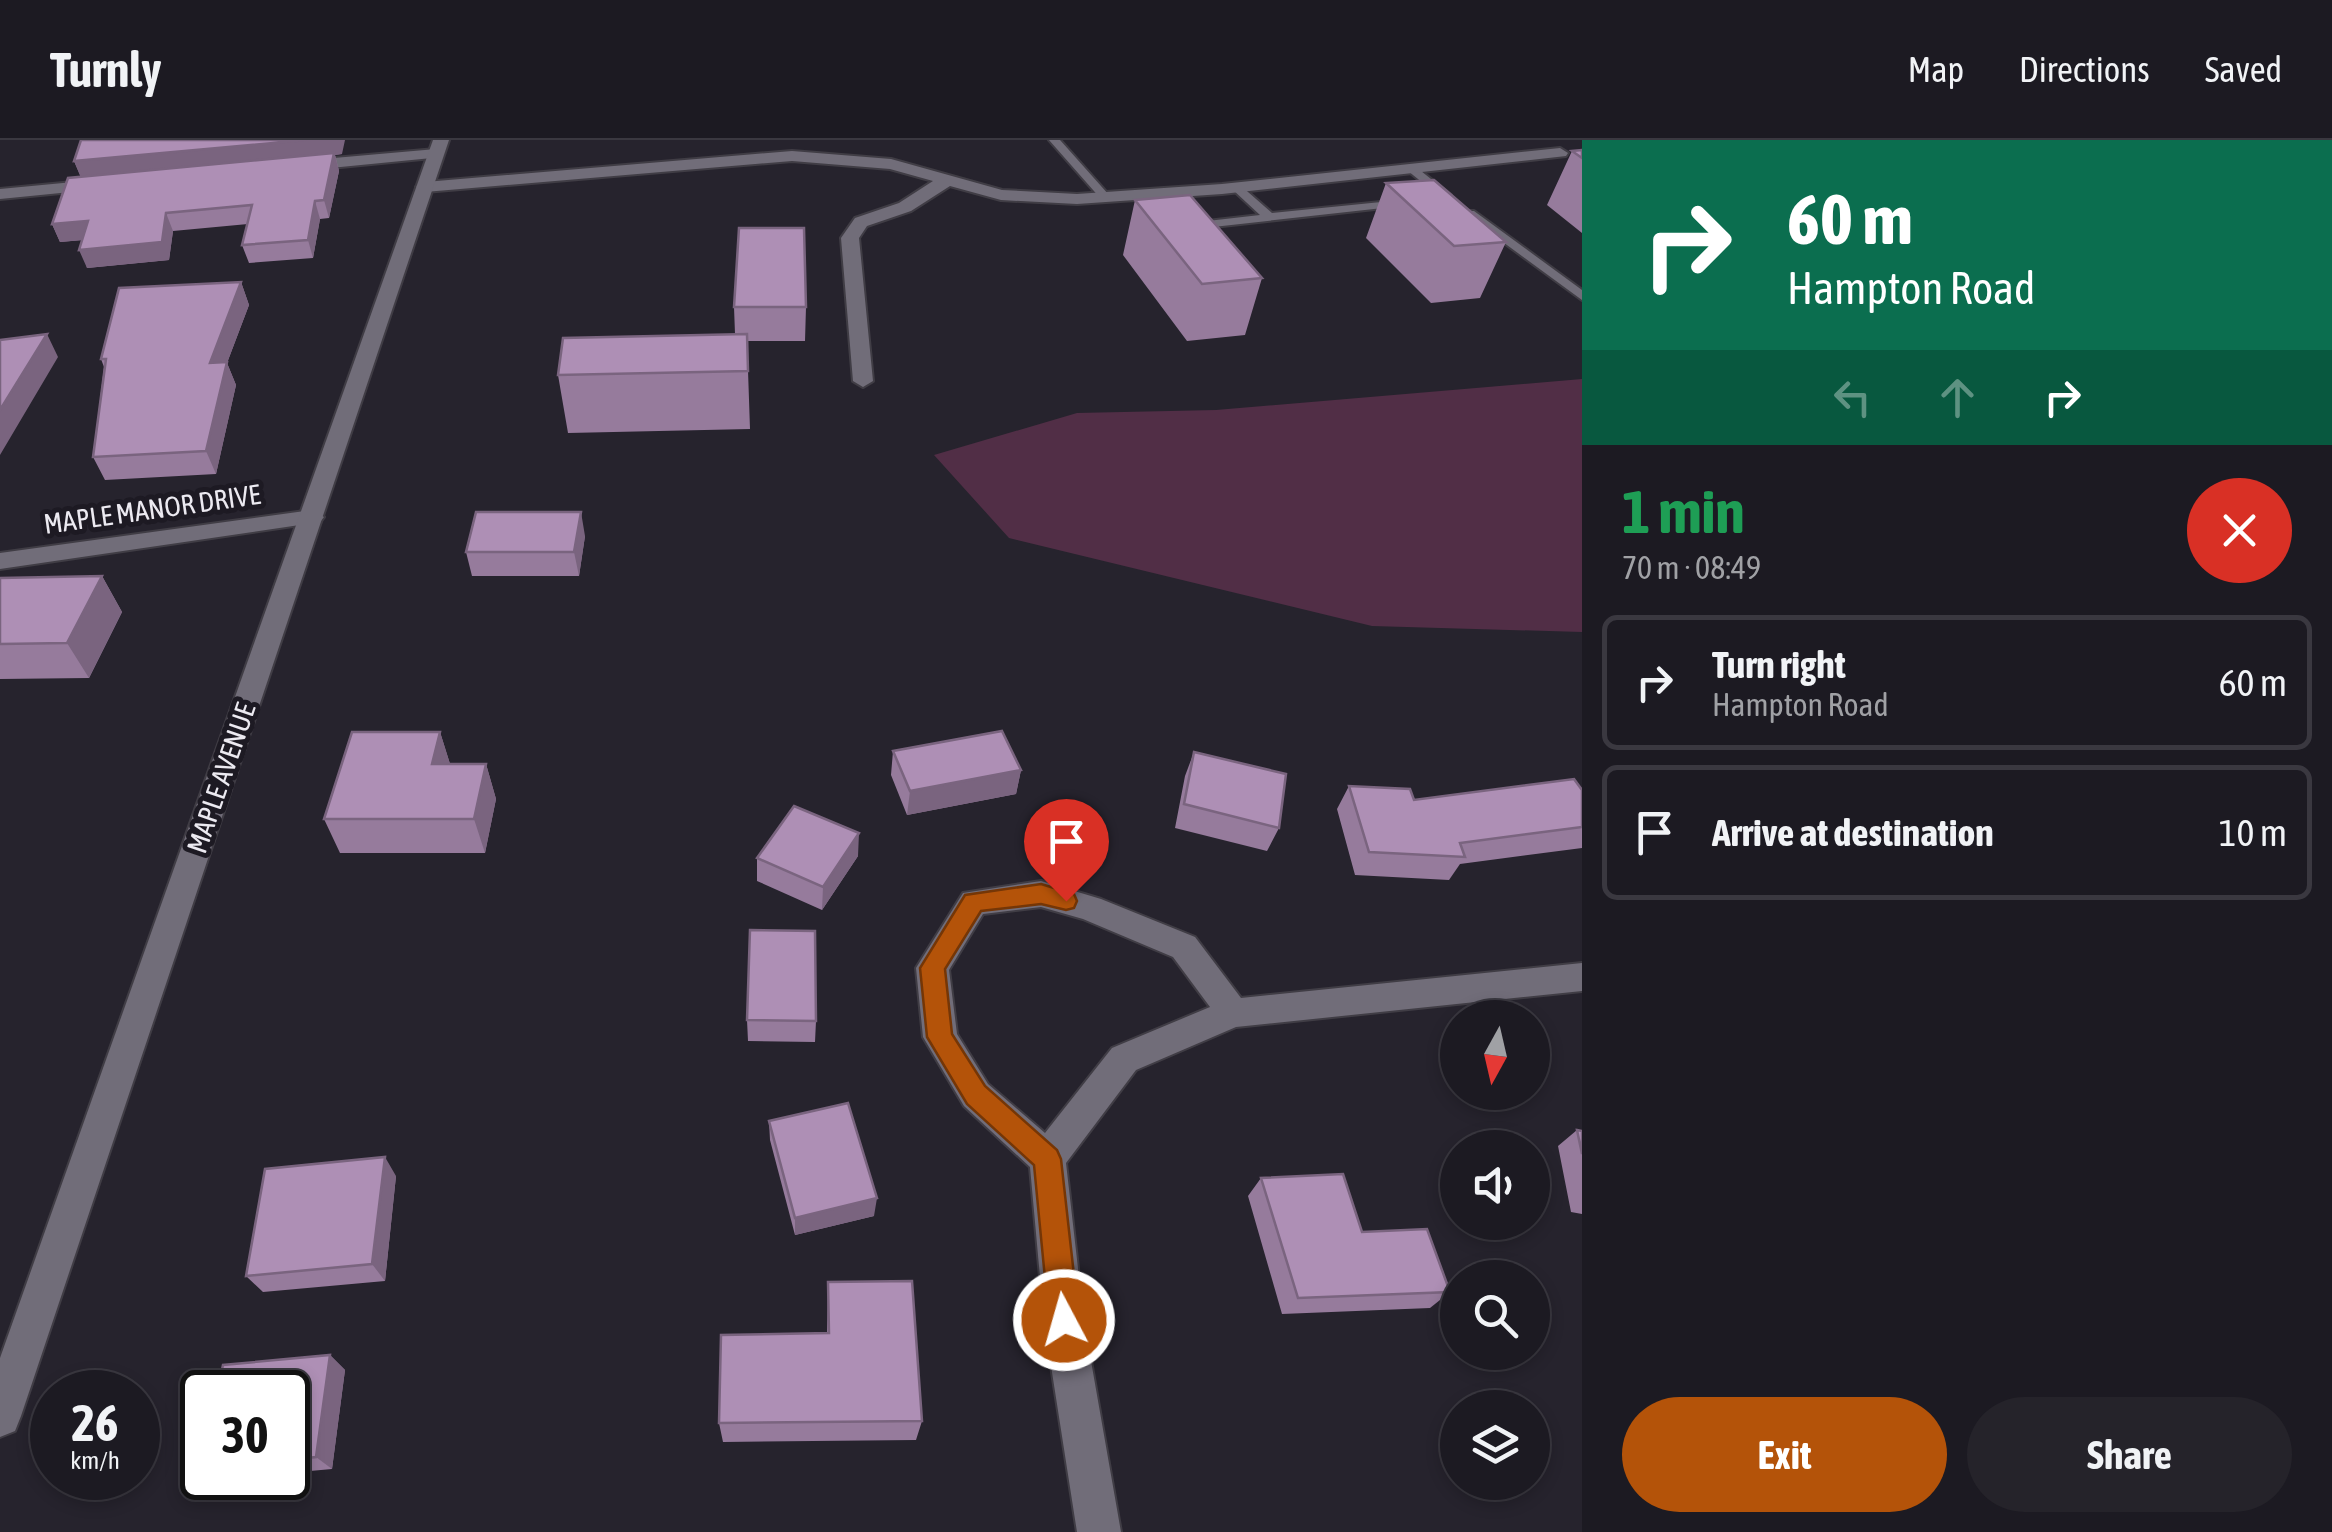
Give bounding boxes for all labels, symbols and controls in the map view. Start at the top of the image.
text: Turnly [50,42,161,97]
text: Map [1908,49,1964,89]
text: Directions [2019,49,2150,89]
text: Saved [2205,49,2282,89]
text: 60 m [1787,179,1913,259]
icon: right [1622,180,1752,310]
text: Hampton Road [1787,262,2035,314]
icon: left [1825,370,1880,425]
icon: ahead [1930,370,1985,425]
icon: right [2035,370,2090,425]
text: 1 min [1622,477,1745,546]
street label: MAPLE MANOR DRIVE [42,478,262,540]
button: close [2187,478,2292,583]
text: 70 m · 08:49 [1622,549,1761,586]
text: Turn right [1712,643,1846,686]
icon: right [1627,655,1682,710]
text: 60 m [2219,661,2287,704]
text: Hampton Road [1712,686,1889,723]
street label: MAPLE AVENUE [180,699,262,857]
pin [1024,799,1109,902]
icon: arrive [1627,805,1682,860]
text: Arrive at destination [1712,811,1994,854]
text: 10 m [2219,811,2287,854]
icon: arrive [1039,814,1094,869]
north arrow [1440,1000,1550,1110]
map controls [1440,1000,1550,1500]
button: sound [1440,1130,1550,1240]
button: search [1440,1260,1550,1370]
position arrow [1012,1268,1116,1372]
speed limit sign: 30 [180,1370,310,1500]
button: layers [1440,1390,1550,1500]
text: 26 [71,1394,118,1452]
button: Exit [1622,1397,1947,1512]
button: Share [1967,1397,2292,1512]
text: km/h [70,1446,120,1474]

